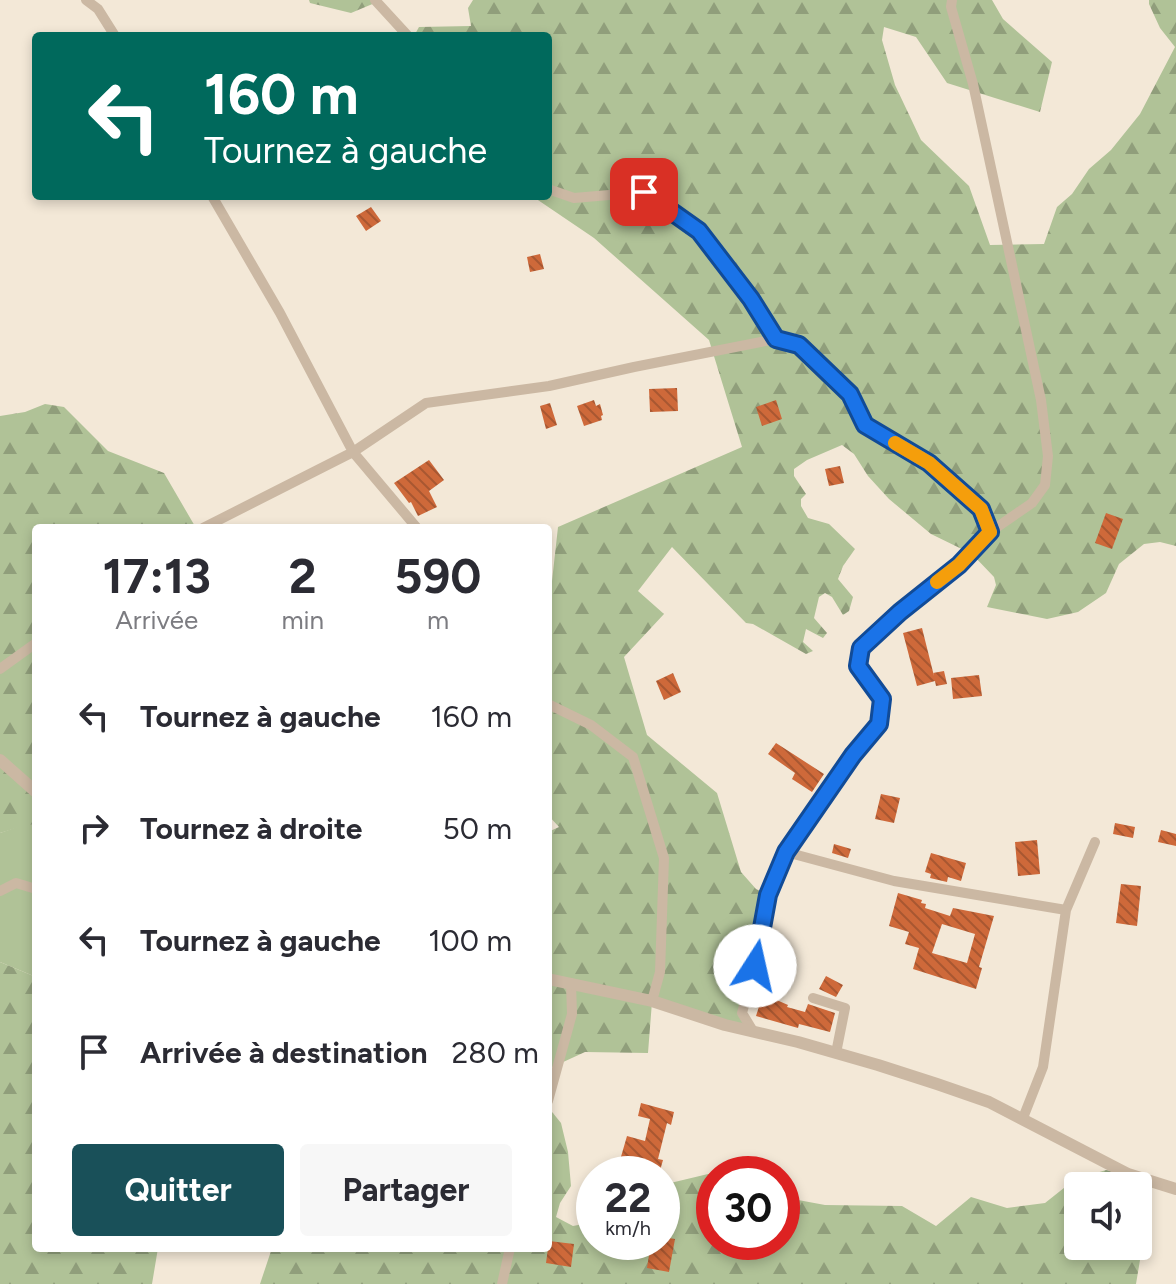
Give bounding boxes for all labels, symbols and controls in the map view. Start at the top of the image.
text: 160 m [204,61,359,128]
icon: left [72,64,176,168]
text: Tournez à gauche [204,129,487,172]
pin [610,158,678,226]
icon: arrive [622,170,666,214]
text: 17:13 [103,547,211,605]
text: 2 [289,547,317,605]
text: 590 [395,547,481,605]
text: Arrivée [115,604,198,636]
text: min [281,604,324,636]
text: m [427,604,449,636]
icon: left [72,694,116,738]
text: Tournez à gauche [140,698,381,735]
text: 160 m [430,698,512,735]
icon: right [72,806,116,850]
text: Tournez à droite [140,810,362,847]
text: 50 m [443,810,512,847]
icon: left [72,918,116,962]
text: Tournez à gauche [140,922,381,959]
text: 100 m [428,922,512,959]
position arrow [713,924,797,1008]
icon: arrive [72,1030,116,1074]
text: Arrivée à destination [140,1034,427,1071]
text: 280 m [451,1034,539,1071]
button: Quitter [72,1144,284,1236]
button: Partager [300,1144,512,1236]
speed limit sign: 30 [696,1156,800,1260]
map controls [1064,1172,1152,1260]
button: sound [1064,1172,1152,1260]
text: 22 [605,1174,651,1222]
text: km/h [605,1216,651,1240]

